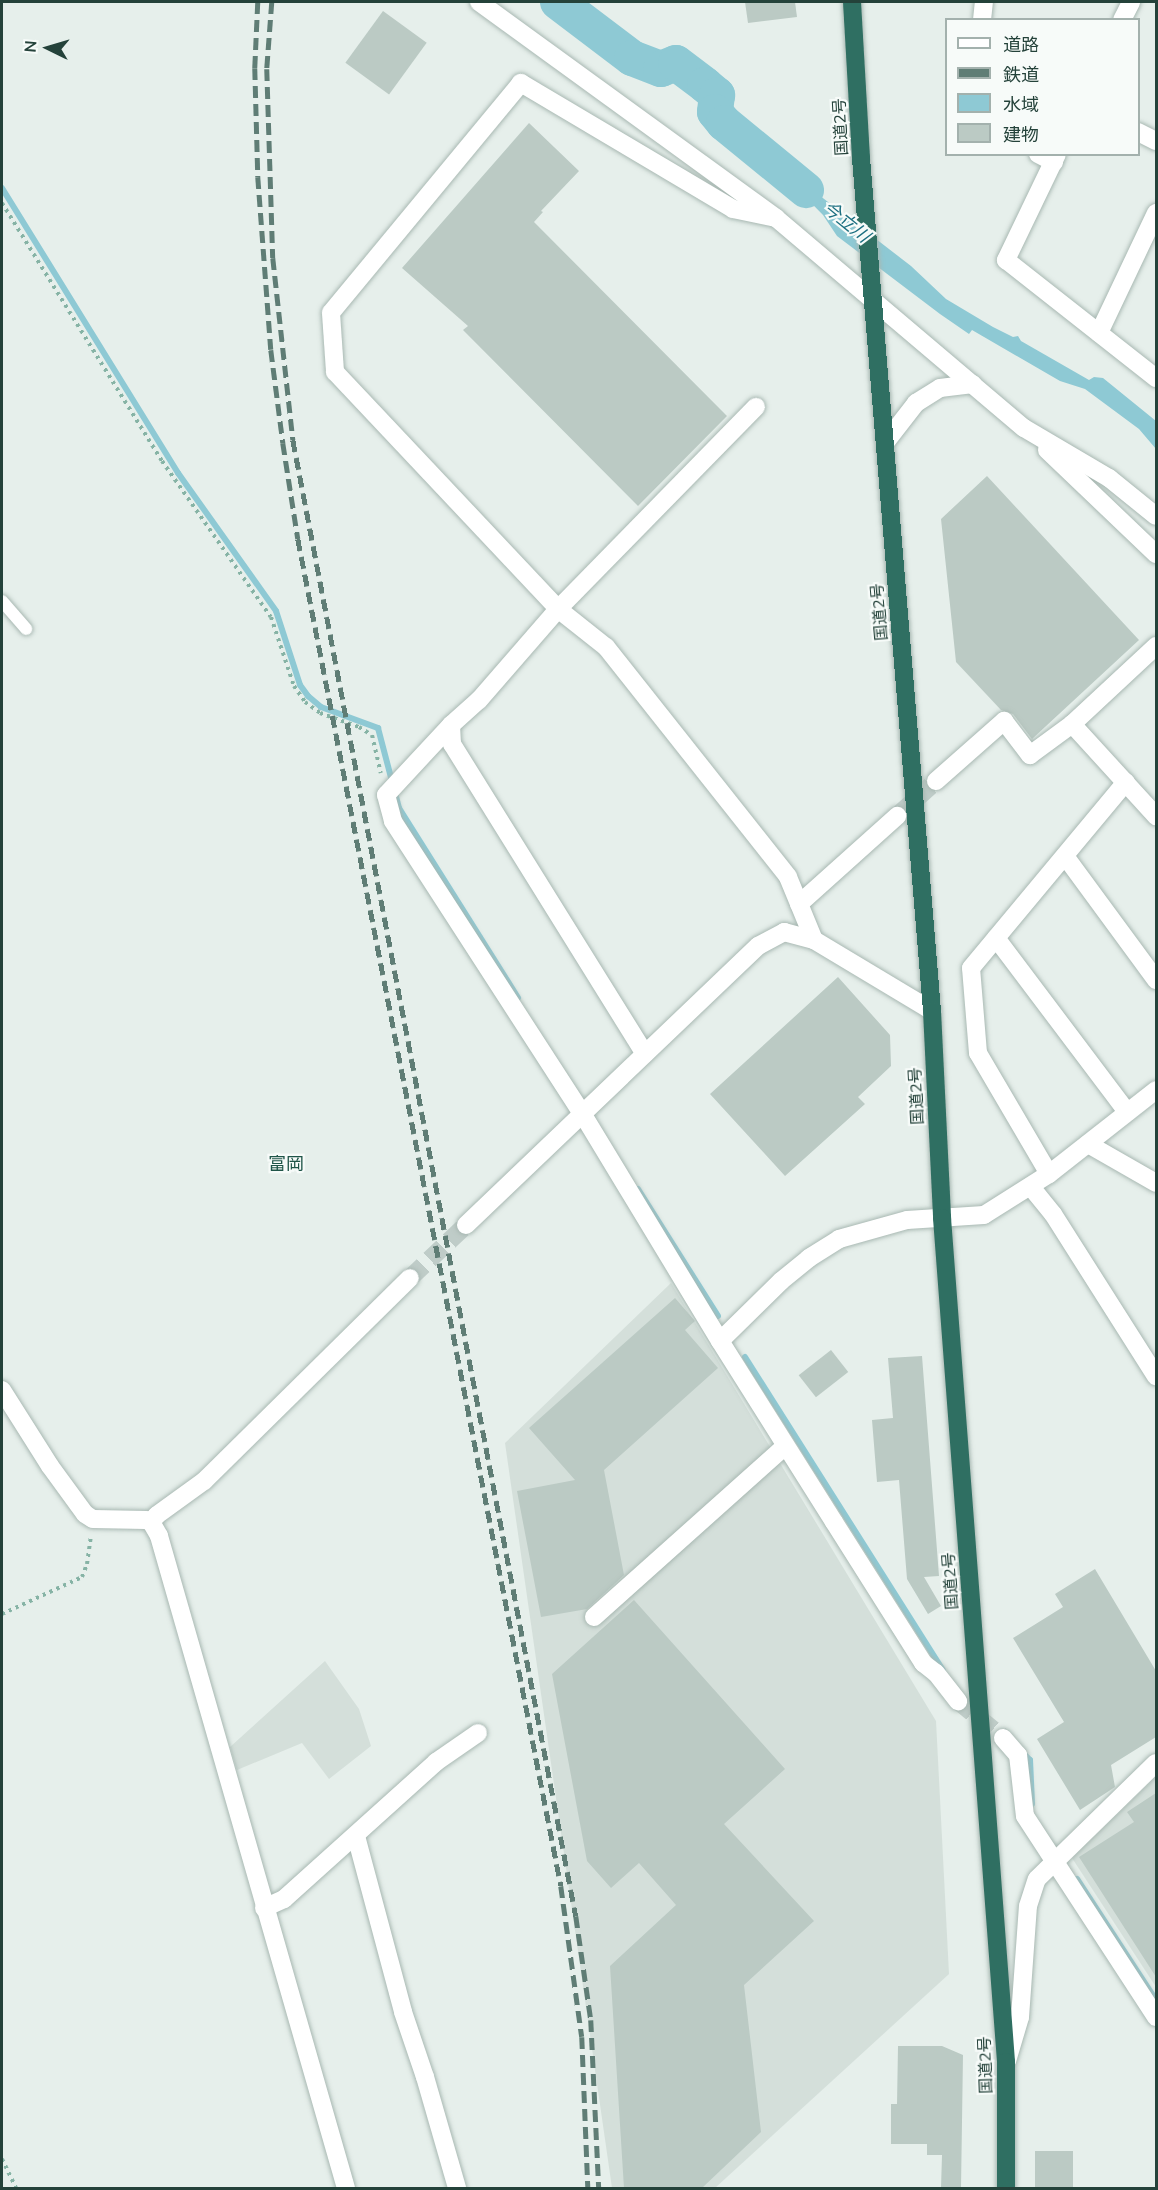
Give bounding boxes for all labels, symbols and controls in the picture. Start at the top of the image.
north arrow [18,18,78,78]
legend [945,18,1140,156]
text: 道路 [1003,33,1039,56]
text: N [20,40,41,53]
text: 鉄道 [1003,63,1039,86]
text: 水域 [1003,93,1039,116]
street label: 国道2号 [829,98,851,156]
text: 建物 [1003,123,1039,146]
water label: 今立川 [818,197,874,247]
street label: 国道2号 [867,582,891,642]
street label: 国道2号 [905,1067,927,1125]
district label: 富岡 [268,1153,304,1175]
street label: 国道2号 [938,1552,962,1610]
street label: 国道2号 [974,2036,996,2094]

